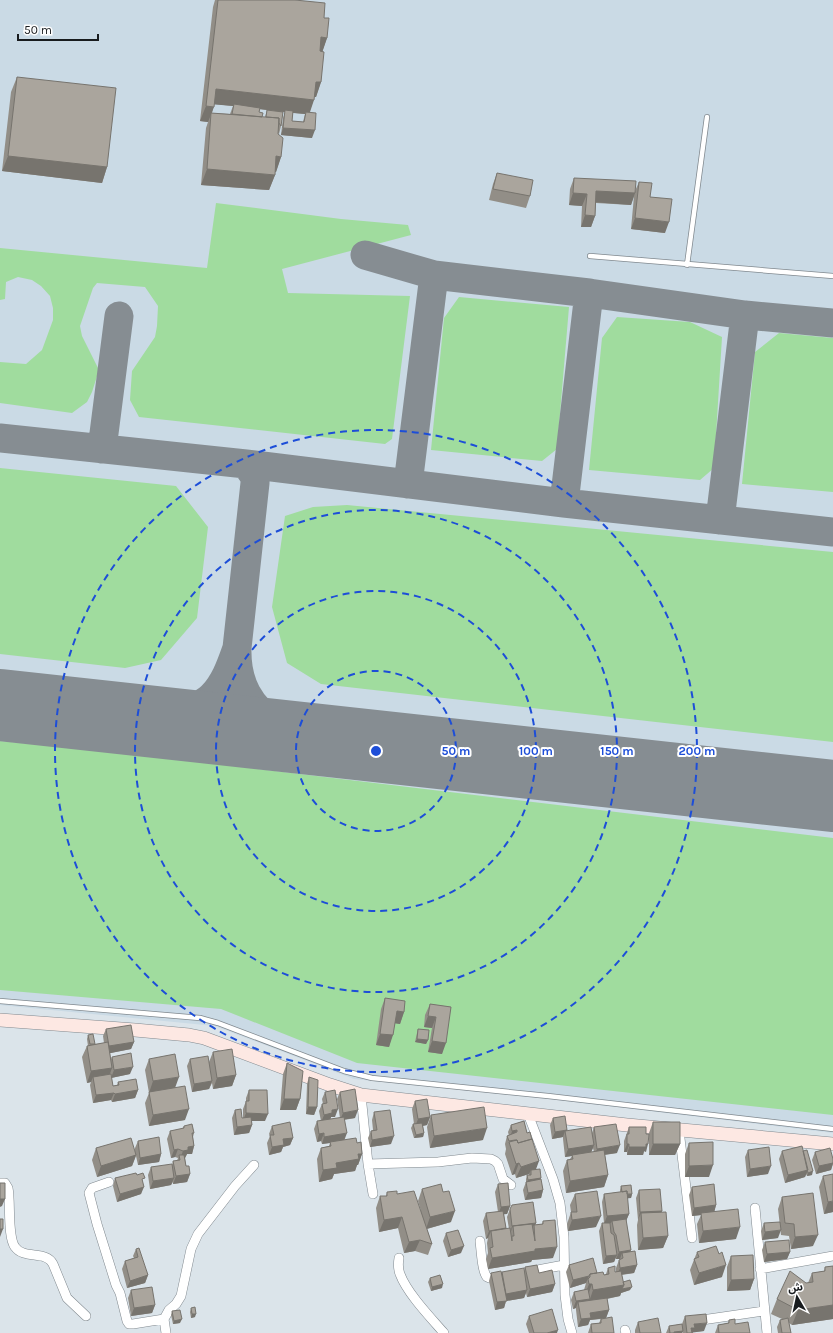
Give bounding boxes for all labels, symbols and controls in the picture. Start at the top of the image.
scale bar [18,16,98,42]
text: 50 m [24,23,52,37]
centre of rings [369,744,383,758]
text: 50 m [442,744,471,758]
text: 100 m [519,744,553,758]
text: 150 m [600,744,634,758]
text: 200 m [679,744,715,758]
north arrow [777,1277,817,1317]
text: ش [787,1280,804,1295]

